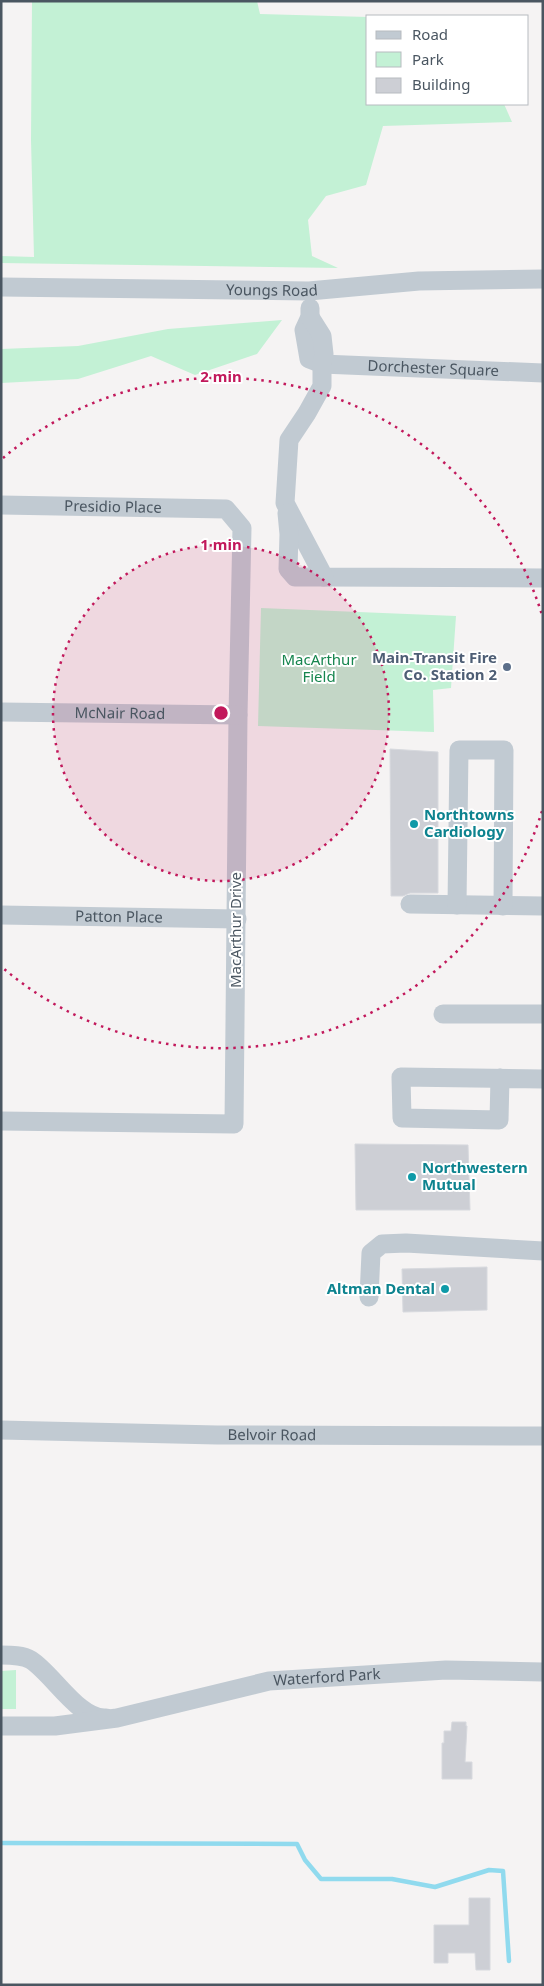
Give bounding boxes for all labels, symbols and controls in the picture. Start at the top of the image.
legend [366,15,529,105]
text: Road [412,24,448,44]
text: Park [412,49,444,69]
text: Building [412,74,470,94]
street label: Youngs Road [226,279,319,300]
street label: Dorchester Square [367,355,499,380]
text: 2 min [200,366,242,386]
street label: Presidio Place [64,495,162,517]
text: 1 min [200,534,242,554]
place label: Main-Transit Fire Co. Station 2 [372,647,497,684]
park label: MacArthur Field [281,649,357,686]
marker: Main-Transit Fire Co. Station 2 [501,661,513,673]
street label: McNair Road [75,702,165,723]
centre of rings [212,704,230,722]
place label: Northtowns Cardiology [424,804,514,841]
marker: Northtowns Cardiology [408,818,420,830]
street label: MacArthur Drive [225,872,245,988]
street label: Patton Place [75,905,163,927]
place label: Northwestern Mutual [422,1157,528,1194]
marker: Northwestern Mutual [406,1171,418,1183]
place label: Altman Dental [327,1278,435,1298]
marker: Altman Dental [439,1283,451,1295]
street label: Belvoir Road [227,1424,316,1444]
street label: Waterford Park [273,1663,381,1690]

